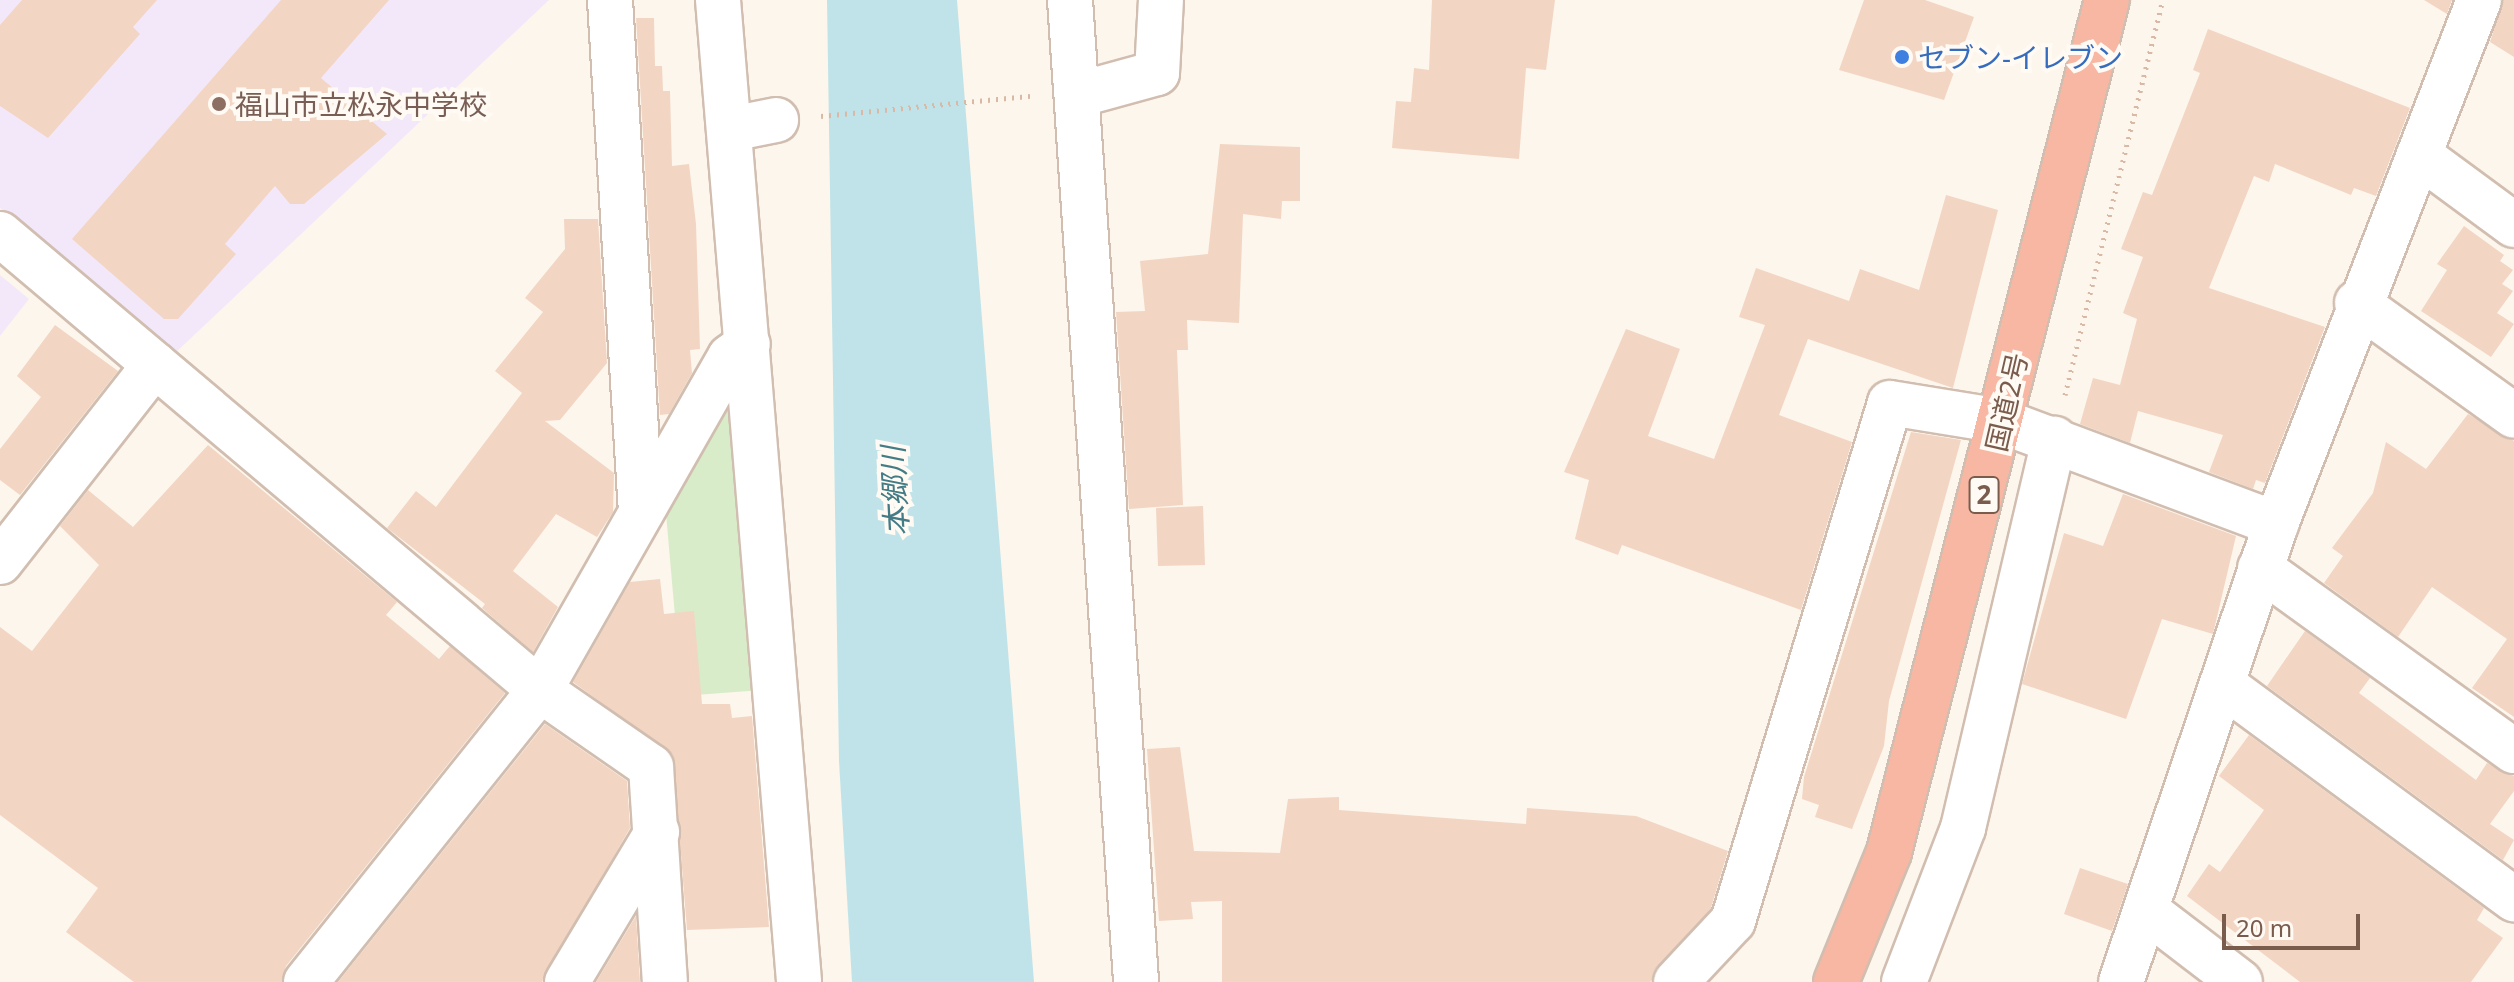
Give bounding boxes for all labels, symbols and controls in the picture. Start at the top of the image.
place label: セブン-イレブン [1918,40,2123,74]
marker: セブン-イレブン [1893,48,1911,66]
place label: 福山市立松永中学校 [235,87,487,121]
marker: 福山市立松永中学校 [210,95,228,113]
street label: 国道2号 [1978,349,2034,455]
water label: 本郷川 [875,445,915,537]
road number: 2 [1968,473,2000,517]
scale bar [2226,898,2364,948]
text: 20 m [2236,911,2292,944]

